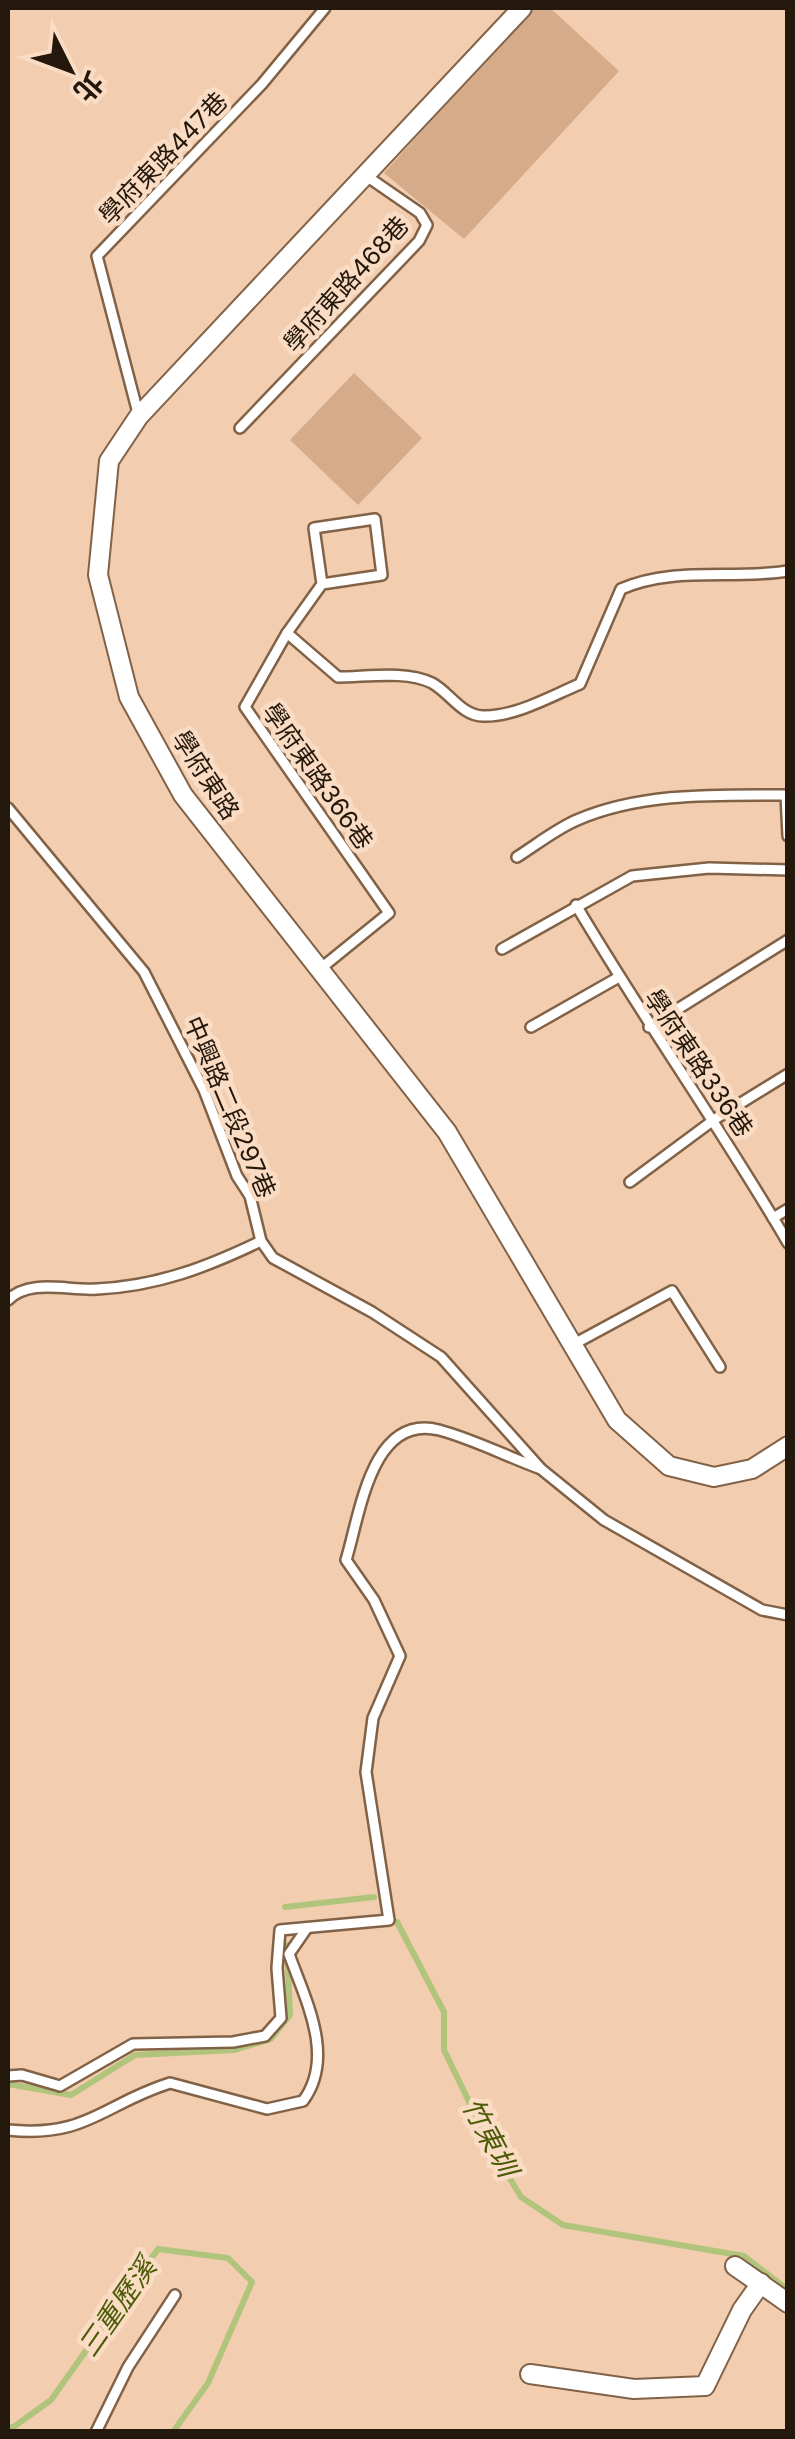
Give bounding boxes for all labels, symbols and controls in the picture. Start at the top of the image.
north arrow [20,20,120,120]
text: 北 [67,65,111,109]
street label: 學府東路447巷 [93,86,233,230]
street label: 學府東路468巷 [277,210,415,358]
street label: 學府東路366巷 [257,697,379,855]
street label: 學府東路 [166,725,246,825]
street label: 學府東路336巷 [639,984,759,1142]
street label: 中興路二段297巷 [178,1012,282,1202]
water label: 竹東圳 [455,2092,527,2186]
water label: 三重歷溪 [71,2248,165,2363]

